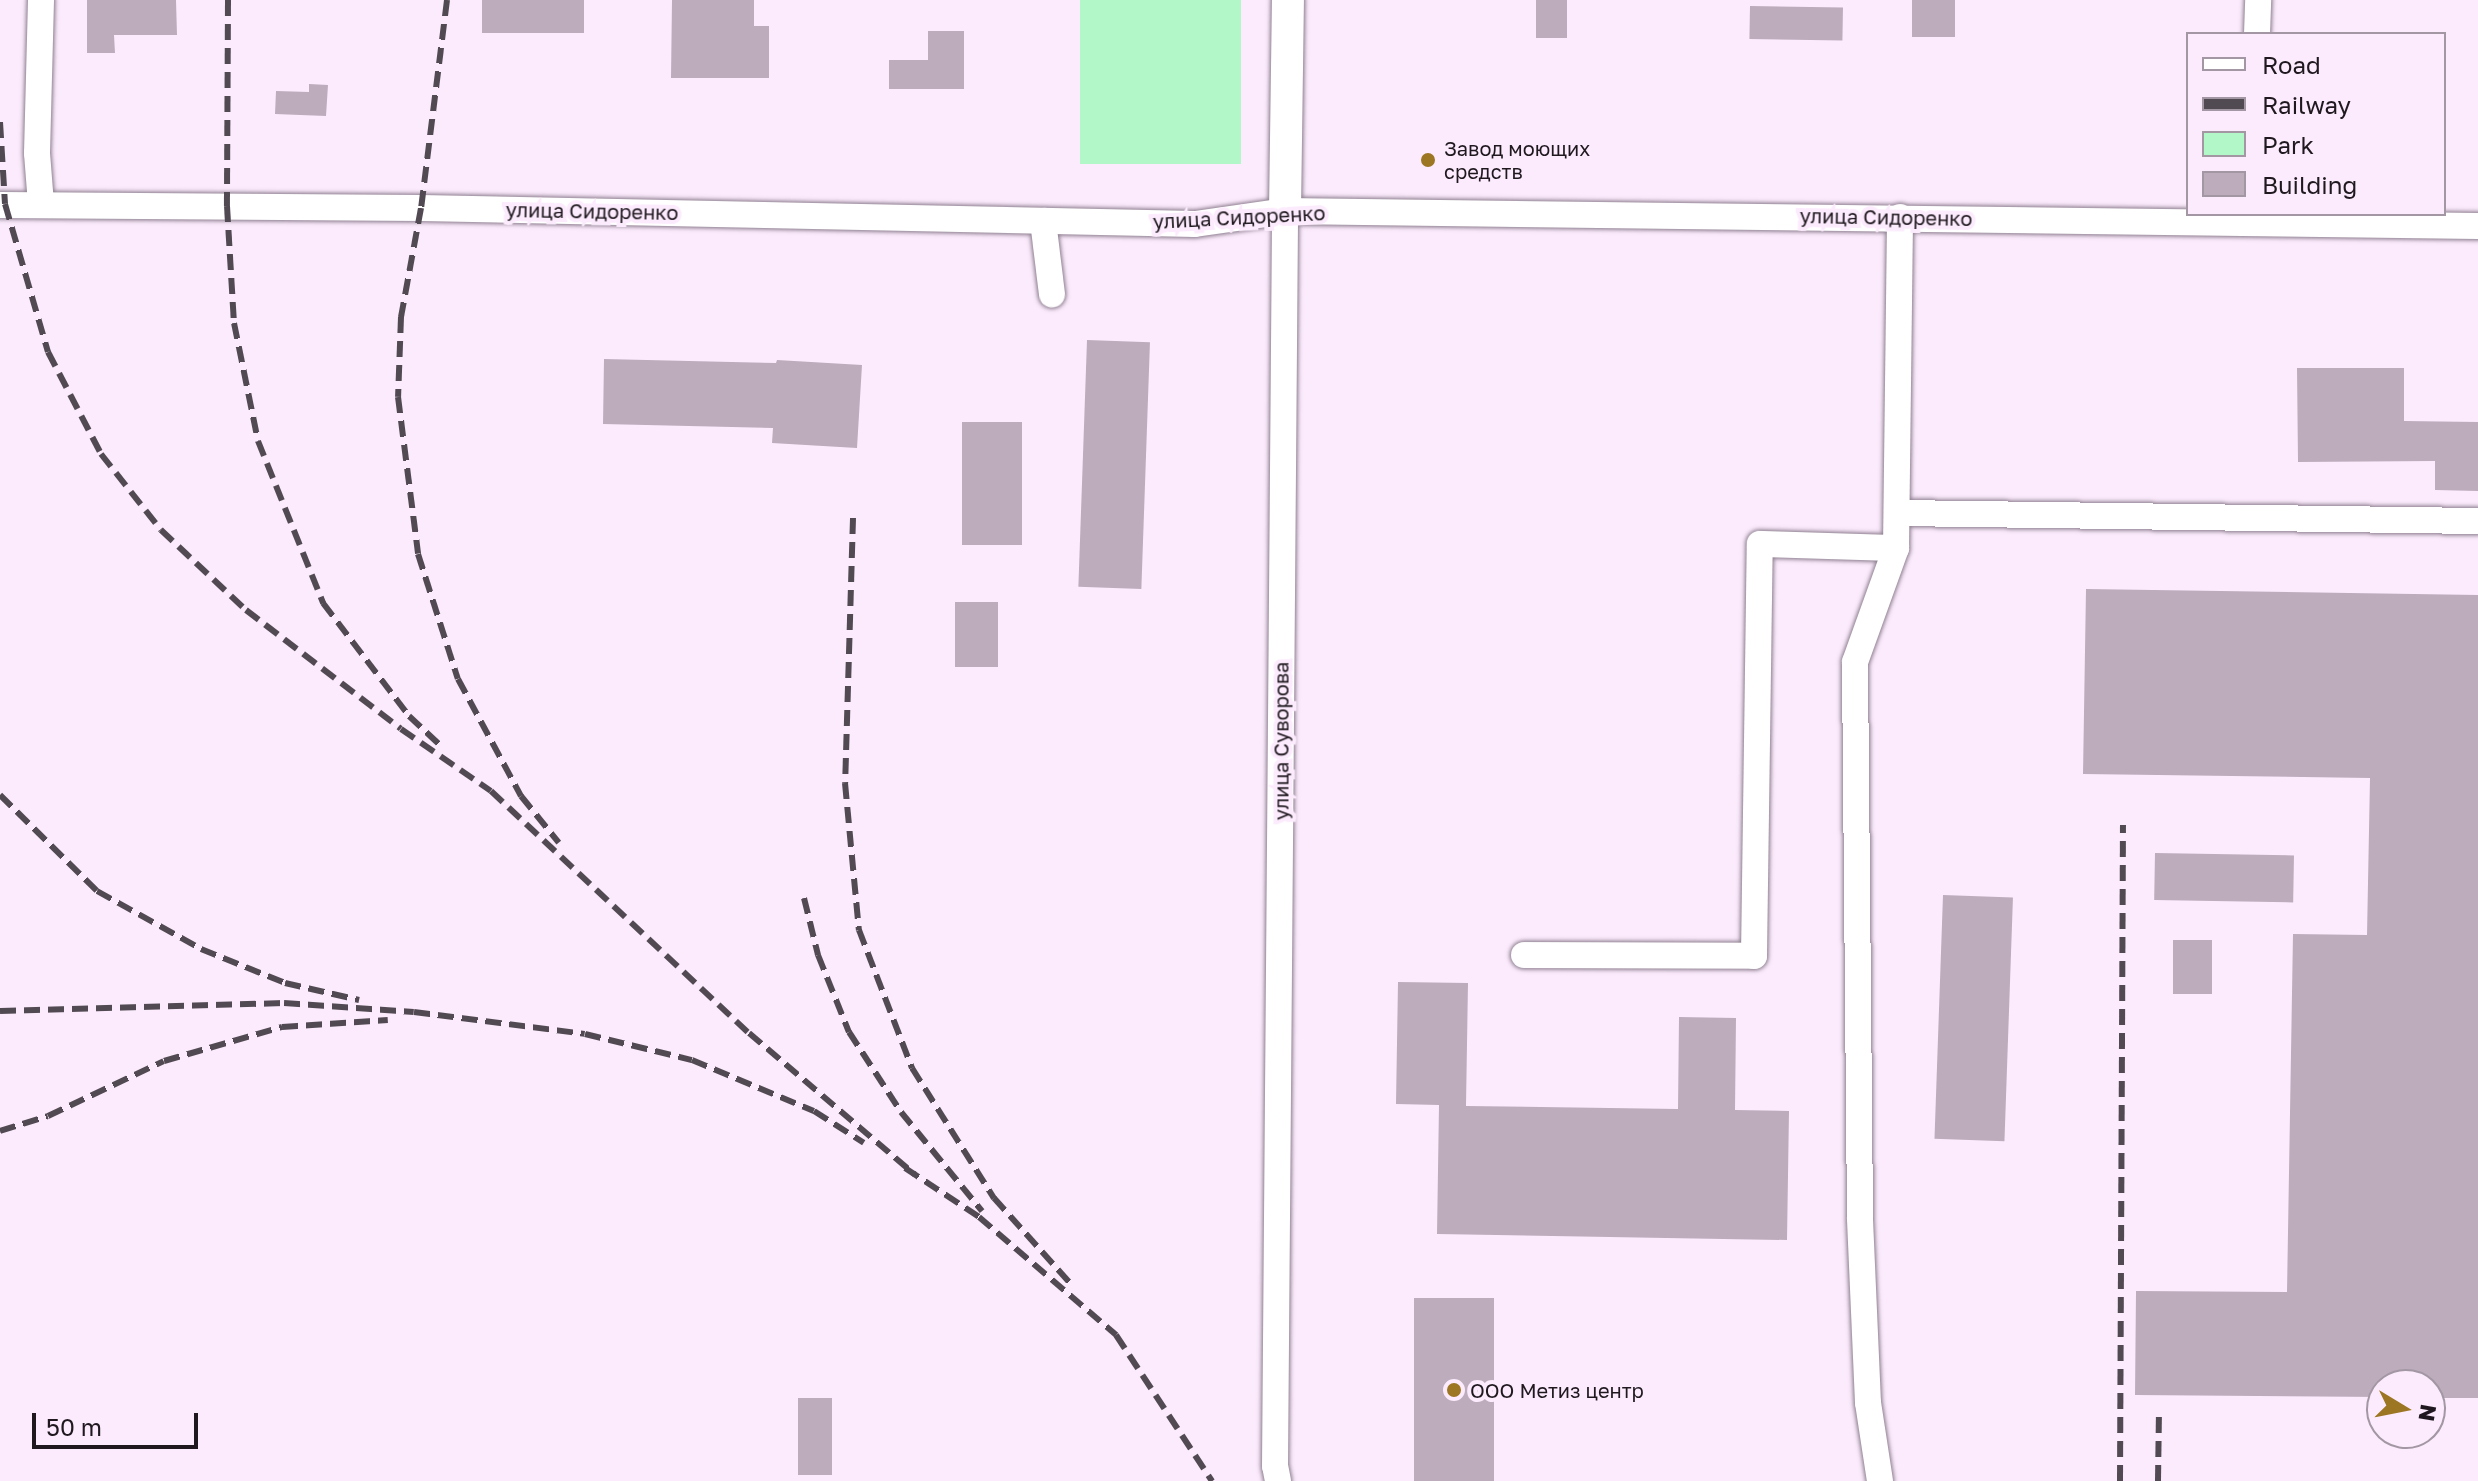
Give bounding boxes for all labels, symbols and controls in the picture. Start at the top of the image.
legend [2186,32,2446,216]
text: Road [2262,50,2321,79]
text: Railway [2262,90,2351,119]
text: Park [2262,130,2314,159]
place label: Завод моющих средств [1444,136,1590,183]
marker: Завод моющих средств [1419,151,1437,169]
text: Building [2262,170,2357,199]
street label: улица Сидоренко [505,197,679,225]
street label: улица Сидоренко [1152,200,1326,234]
street label: улица Сидоренко [1799,203,1973,231]
street label: улица Суворова [1269,662,1293,820]
north arrow [2366,1369,2446,1449]
place label: ООО Метиз центр [1470,1378,1644,1402]
marker: ООО Метиз центр [1445,1381,1463,1399]
scale bar [36,1397,202,1447]
text: N [2413,1402,2443,1423]
text: 50 m [46,1412,102,1441]

